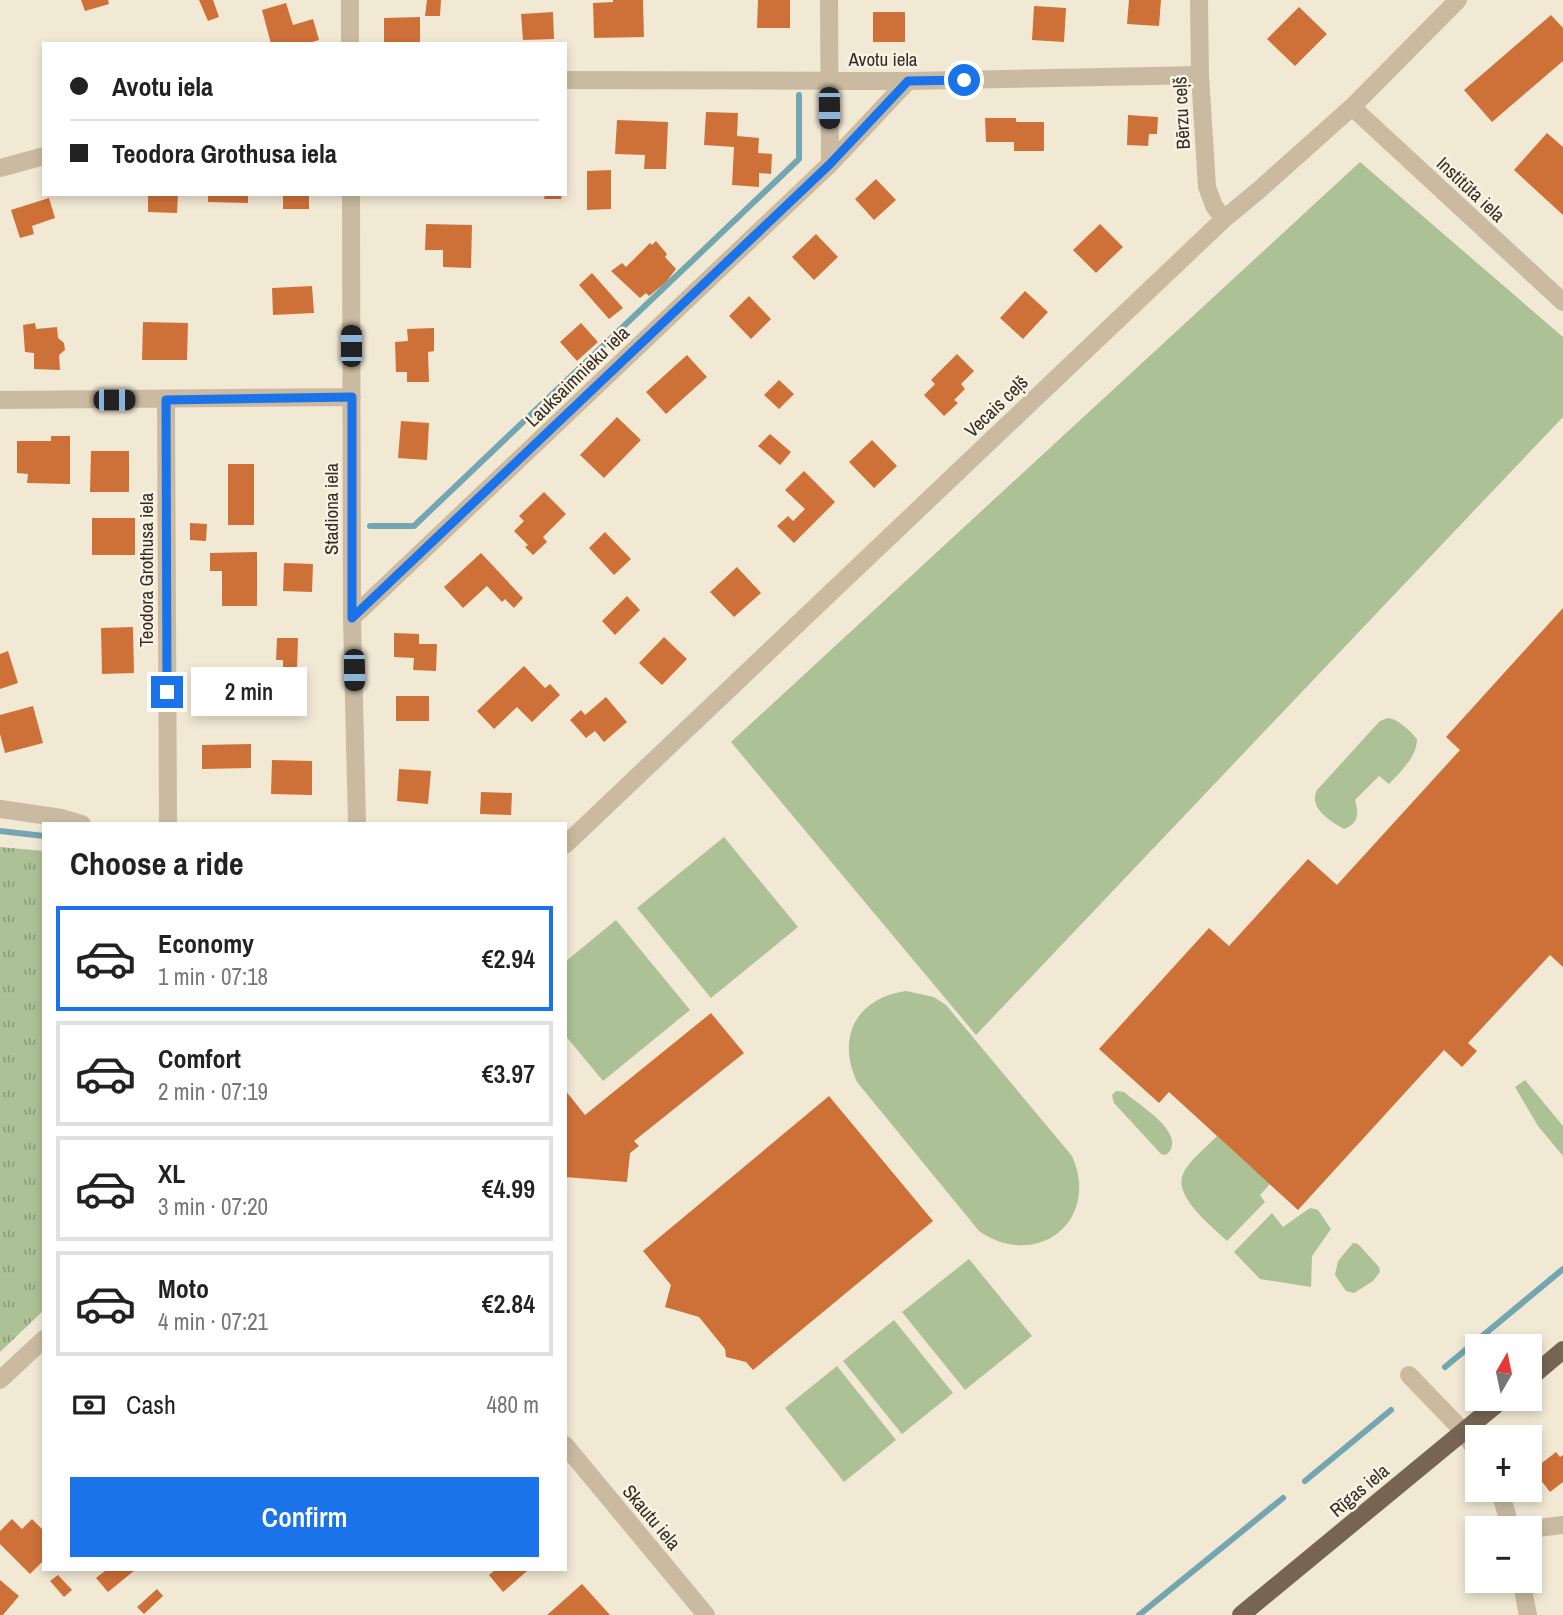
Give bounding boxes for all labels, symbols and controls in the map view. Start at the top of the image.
street label: Avotu iela [847,46,918,72]
route start [948,64,980,96]
text: Avotu iela [112,69,213,104]
street label: Bērzu ceļš [1166,76,1196,150]
car [819,87,840,129]
text: Teodora Grothusa iela [112,136,337,171]
street label: Institūta iela [1431,151,1511,228]
street label: Lauksaimnieku iela [519,319,635,432]
car [341,325,362,367]
street label: Vecais ceļš [959,369,1034,443]
car [94,390,136,411]
street label: Stadiona iela [318,463,344,555]
street label: Teodora Grothusa iela [133,493,159,647]
car [344,649,365,691]
callout: 2 min [192,668,307,716]
route end [151,676,183,708]
text: 2 min [225,676,273,707]
text: Choose a ride [70,842,244,885]
text: Economy [158,926,254,961]
icon: car [74,927,137,990]
text: €2.94 [482,941,535,976]
text: 1 min · 07:18 [158,961,268,992]
text: Comfort [158,1041,241,1076]
icon: car [74,1042,137,1105]
text: €3.97 [482,1056,535,1091]
text: 2 min · 07:19 [158,1076,268,1107]
text: XL [158,1156,185,1191]
icon: car [74,1157,137,1220]
text: €4.99 [482,1171,535,1206]
text: 3 min · 07:20 [158,1191,268,1222]
text: Moto [158,1271,209,1306]
icon: car [74,1272,137,1335]
text: €2.84 [482,1286,535,1321]
text: 4 min · 07:21 [158,1306,268,1337]
north arrow [1465,1334,1542,1410]
map controls [1465,1334,1542,1593]
icon: cash [70,1386,108,1424]
text: Cash [126,1387,176,1422]
text: 480 m [487,1389,539,1420]
button: + [1465,1425,1542,1502]
street label: Rīgas iela [1324,1457,1394,1523]
button: Confirm [70,1477,539,1557]
street label: Skautu iela [617,1479,687,1555]
button: − [1465,1516,1542,1593]

